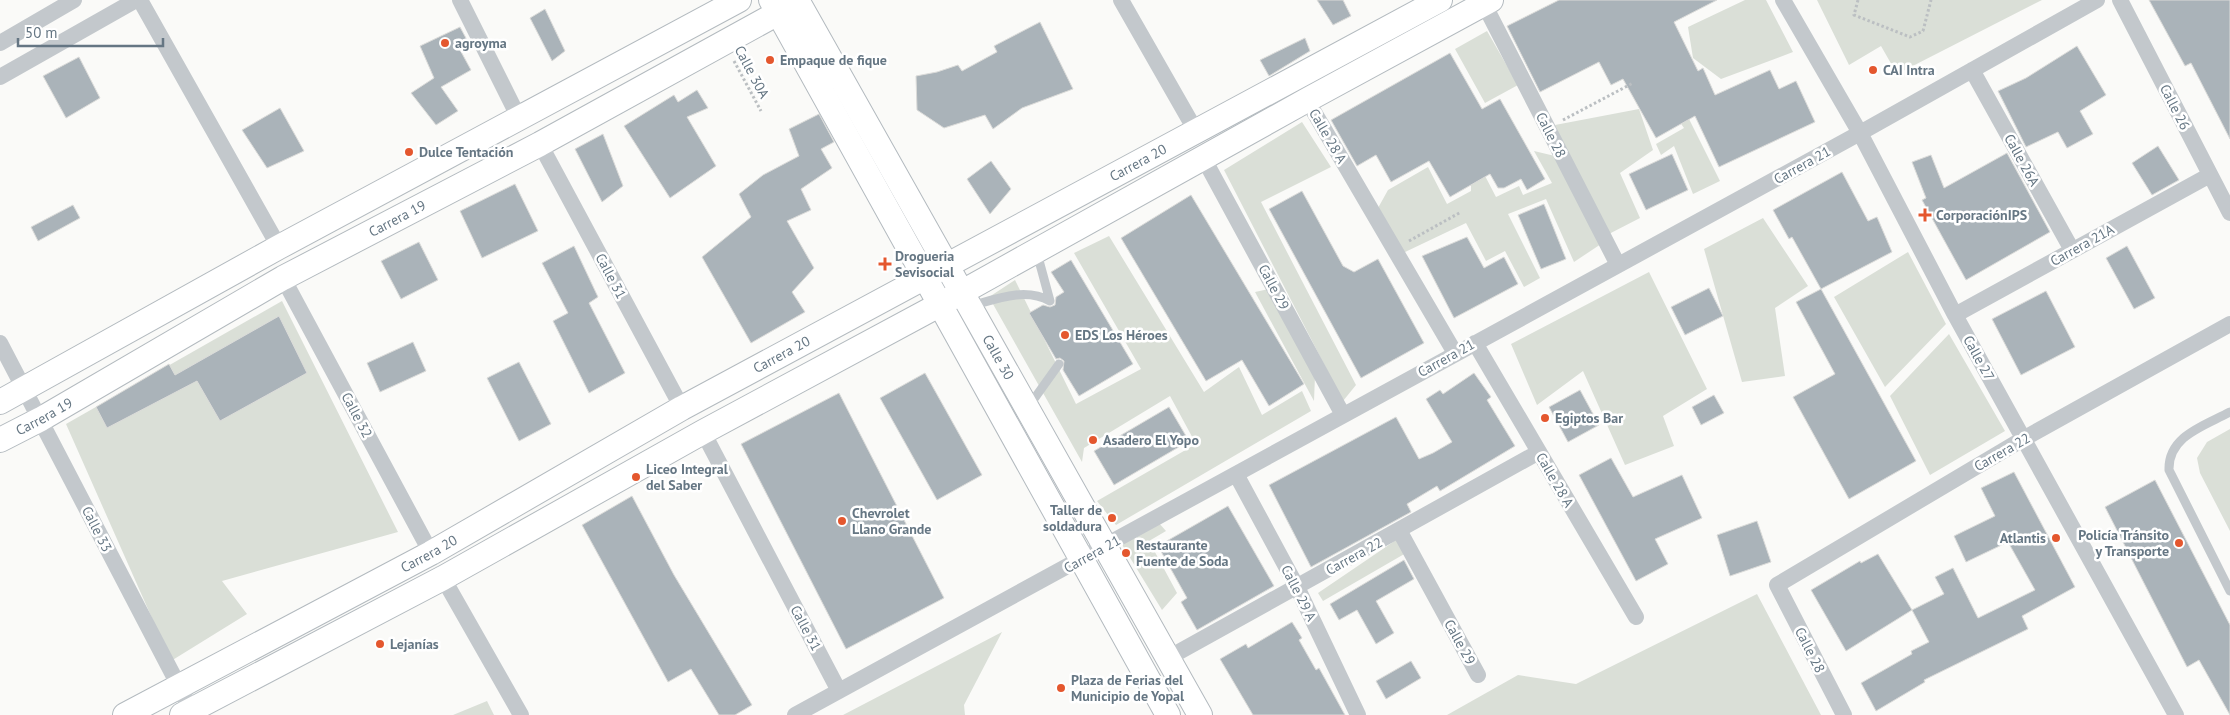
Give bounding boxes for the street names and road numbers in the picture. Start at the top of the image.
street label: Calle 30A [731,43,774,102]
street label: Calle 26 [2156,81,2194,133]
street label: Calle 28 A [1305,105,1351,167]
street label: Calle 28 [1532,109,1570,161]
street label: Calle 26A [2000,131,2044,190]
street label: Carrera 20 [1106,140,1170,185]
street label: Carrera 21 [1771,142,1833,188]
street label: Carrera 19 [366,196,429,241]
street label: Carrera 21A [2047,220,2118,270]
street label: Calle 31 [592,250,630,302]
street label: Calle 29 [1255,261,1293,313]
street label: Calle 30 [978,331,1018,383]
street label: Carrera 20 [750,332,813,377]
street label: Calle 27 [1959,332,1999,384]
street label: Carrera 21 [1415,335,1477,381]
street label: Calle 32 [338,389,376,441]
street label: Carrera 19 [13,394,76,439]
street label: Carrera 22 [1971,429,2033,475]
street label: Calle 28 A [1532,449,1578,511]
street label: Calle 33 [78,503,116,555]
street label: Carrera 20 [397,531,461,577]
street label: Carrera 21 [1061,531,1123,577]
street label: Carrera 22 [1323,533,1385,579]
street label: Calle 29 A [1277,562,1321,625]
street label: Calle 31 [787,602,825,654]
street label: Calle 29 [1440,616,1480,668]
street label: Calle 28 [1791,624,1829,676]

